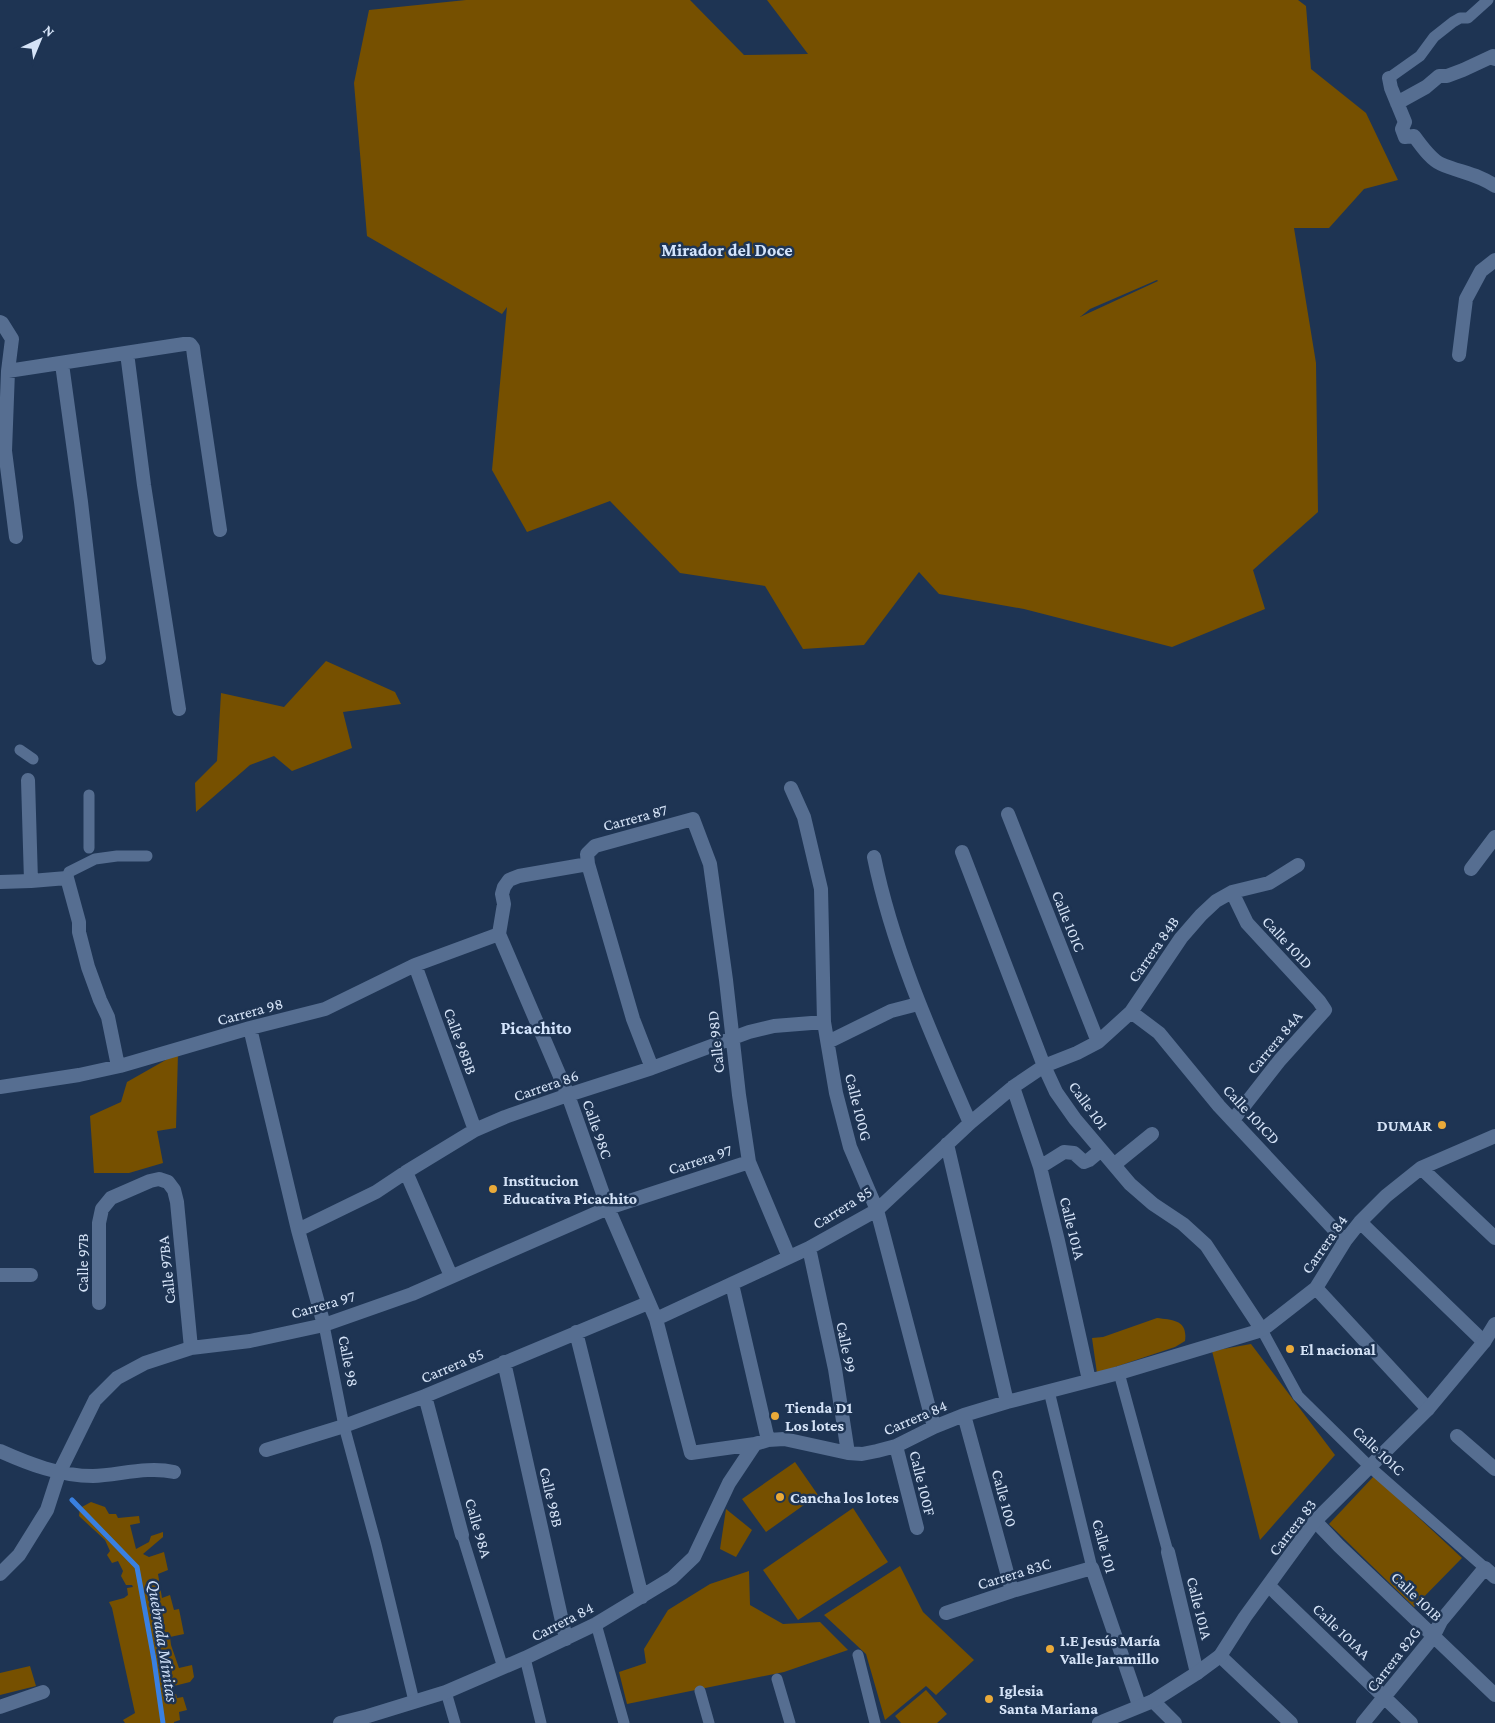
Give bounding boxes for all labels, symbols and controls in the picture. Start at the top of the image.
north arrow [15,15,65,65]
text: N [40,22,58,40]
district label: Mirador del Doce [661,240,793,260]
street label: Carrera 87 [601,801,670,834]
street label: Calle 101C [1049,888,1088,954]
street label: Carrera 84B [1125,913,1182,985]
street label: Calle 101D [1259,913,1316,972]
street label: Carrera 98 [215,995,285,1028]
street label: Calle 98BB [441,1006,480,1077]
street label: Carrera 84A [1243,1007,1306,1077]
street label: Calle 98D [704,1010,727,1074]
district label: Picachito [500,1018,572,1038]
street label: Carrera 86 [512,1066,581,1104]
street label: Calle 100G [842,1072,875,1143]
street label: Calle 101 [1066,1078,1112,1132]
street label: Calle 101CD [1220,1081,1283,1148]
street label: Calle 98C [579,1097,616,1161]
place label: DUMAR [1377,1117,1432,1134]
marker: DUMAR [1436,1119,1448,1131]
street label: Carrera 97 [666,1141,735,1178]
place label: Institucion Educativa Picachito [503,1172,637,1207]
marker: Institucion Educativa Picachito [487,1183,499,1195]
street label: Carrera 85 [810,1183,875,1232]
street label: Calle 101A [1057,1195,1089,1262]
street label: Carrera 84 [1298,1212,1351,1277]
street label: Calle 97B [74,1233,91,1293]
street label: Calle 97BA [154,1234,179,1305]
street label: Carrera 97 [289,1287,358,1322]
street label: Calle 99 [833,1320,860,1374]
street label: Calle 98 [335,1334,362,1388]
place label: El nacional [1300,1341,1376,1358]
marker: El nacional [1284,1343,1296,1355]
street label: Carrera 85 [418,1345,486,1386]
street label: Carrera 84 [881,1396,950,1438]
place label: Tienda D1 Los lotes [785,1399,853,1434]
marker: Tienda D1 Los lotes [769,1410,781,1422]
street label: Calle 101C [1349,1422,1408,1479]
street label: Calle 100F [906,1449,939,1518]
street label: Calle 98B [536,1466,567,1529]
street label: Calle 100 [989,1468,1020,1529]
place label: Cancha los lotes [790,1489,899,1506]
marker: Cancha los lotes [774,1491,786,1503]
street label: Calle 98A [462,1496,495,1561]
street label: Carrera 83 [1265,1496,1320,1559]
street label: Calle 101 [1089,1517,1120,1575]
street label: Carrera 83C [975,1554,1053,1593]
street label: Calle 101B [1388,1568,1446,1625]
street label: Calle 101A [1184,1575,1216,1642]
water label: Quebrada Minitas [143,1578,183,1704]
street label: Carrera 84 [528,1599,596,1644]
street label: Calle 101AA [1309,1600,1374,1663]
street label: Carrera 82G [1363,1624,1424,1695]
place label: I.E Jesús María Valle Jaramillo [1059,1632,1161,1667]
marker: I.E Jesús María Valle Jaramillo [1044,1643,1056,1655]
place label: Iglesia Santa Mariana [999,1682,1098,1717]
marker: Iglesia Santa Mariana [983,1693,995,1705]

